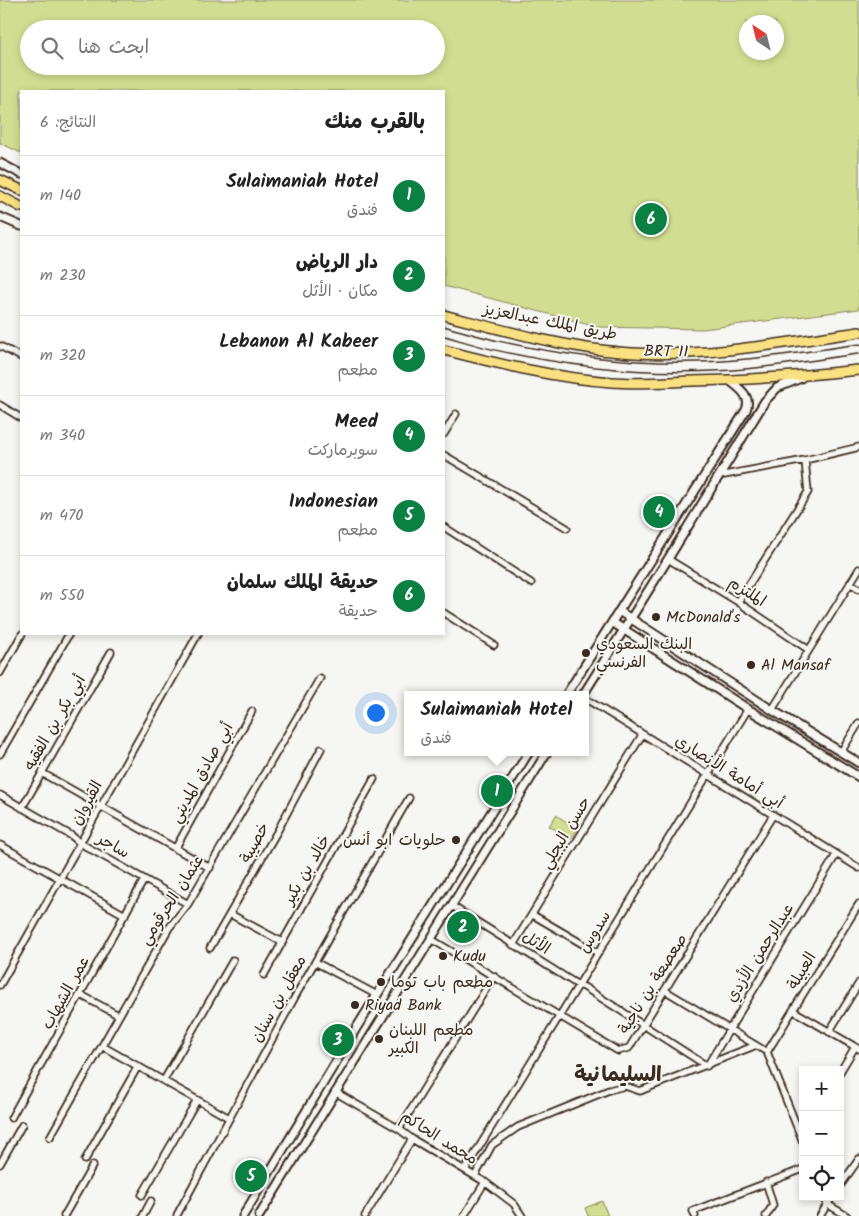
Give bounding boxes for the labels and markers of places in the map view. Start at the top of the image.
pin: 6 [635,200,667,238]
pin: 4 [643,493,675,531]
place label: McDonald's [666,605,741,630]
marker: McDonald's [650,611,662,623]
place label: البنك السعودي الفرنسي [596,632,692,676]
marker: البنك السعودي الفرنسي [580,647,592,659]
place label: Al Mansaf [761,653,832,678]
marker: Al Mansaf [745,659,757,671]
pin: 1 [481,772,513,810]
place label: حلويات ابو أنس [343,828,446,853]
marker: حلويات ابو أنس [450,834,462,846]
pin: 2 [447,908,479,946]
place label: Kudu [453,944,486,969]
marker: Kudu [437,950,449,962]
place label: مطعم باب توما [391,970,493,995]
marker: مطعم باب توما [375,976,387,988]
place label: Riyad Bank [365,993,442,1018]
marker: Riyad Bank [349,999,361,1011]
place label: مطعم اللبنان الكبير [387,1018,474,1061]
pin: 3 [322,1021,354,1059]
marker: مطعم اللبنان الكبير [373,1033,385,1045]
pin: 5 [235,1157,267,1195]

